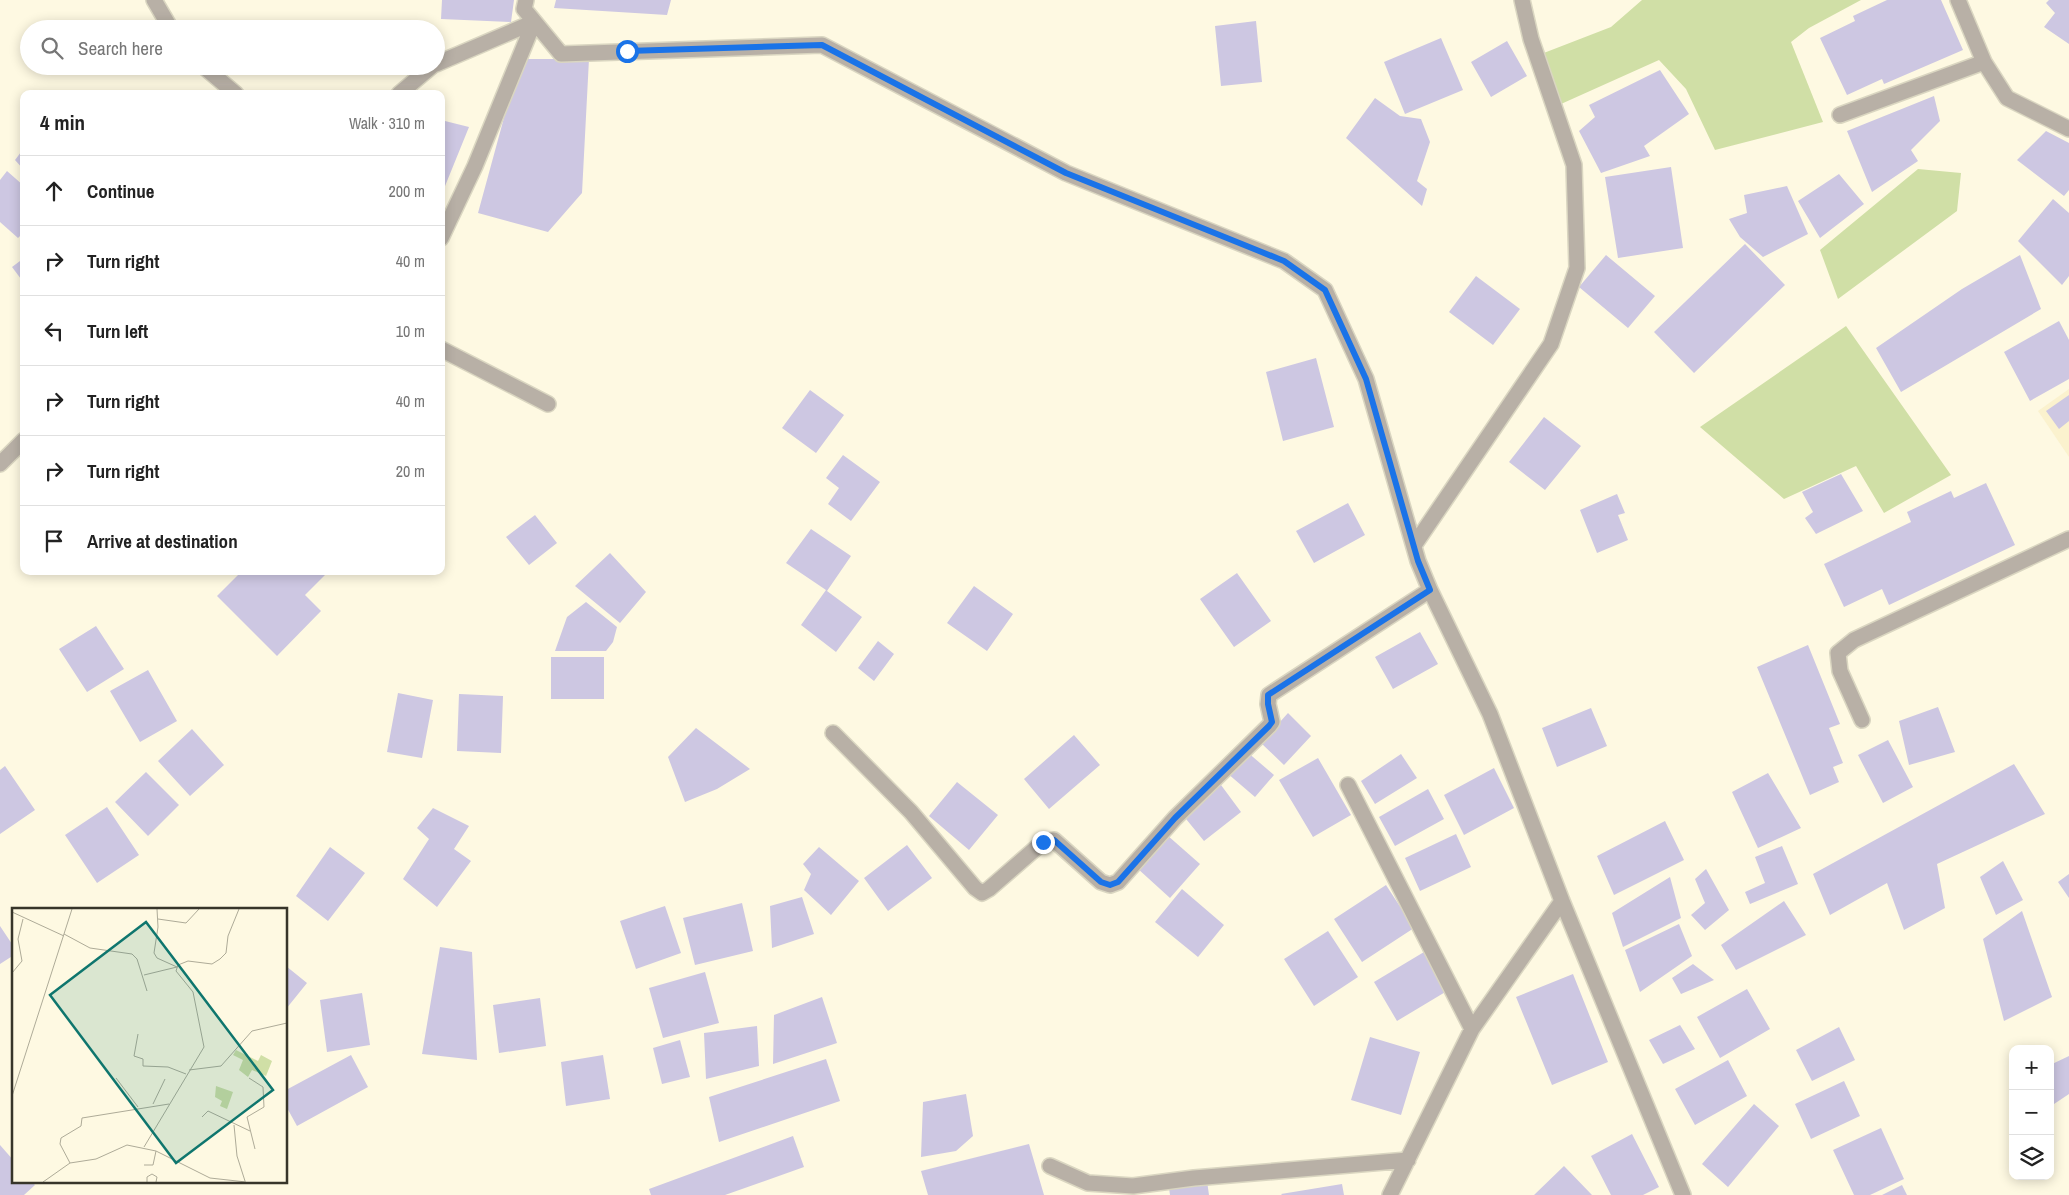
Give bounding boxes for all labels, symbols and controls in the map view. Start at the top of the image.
search box [20,20,445,75]
icon: search [38,34,66,62]
text: Search here [78,35,163,61]
route start [616,40,639,63]
text: 4 min [40,108,85,137]
text: Walk · 310 m [349,112,425,134]
icon: ahead [40,177,68,205]
text: Continue [87,178,155,204]
text: 200 m [389,180,425,202]
icon: right [40,247,68,275]
text: Turn right [87,248,159,274]
text: 40 m [396,250,425,272]
icon: left [40,317,68,345]
text: Turn left [87,318,148,344]
text: 10 m [396,320,425,342]
icon: right [40,387,68,415]
text: Turn right [87,388,159,414]
text: 40 m [396,390,425,412]
icon: right [40,457,68,485]
text: Turn right [87,458,159,484]
text: 20 m [396,460,425,482]
icon: arrive [40,527,68,555]
text: Arrive at destination [87,528,238,554]
route end [1032,831,1055,854]
inset map [12,908,288,1182]
map controls [2009,1045,2054,1180]
button: + [2009,1045,2054,1090]
button: − [2009,1090,2054,1135]
button: layers [2009,1135,2054,1180]

